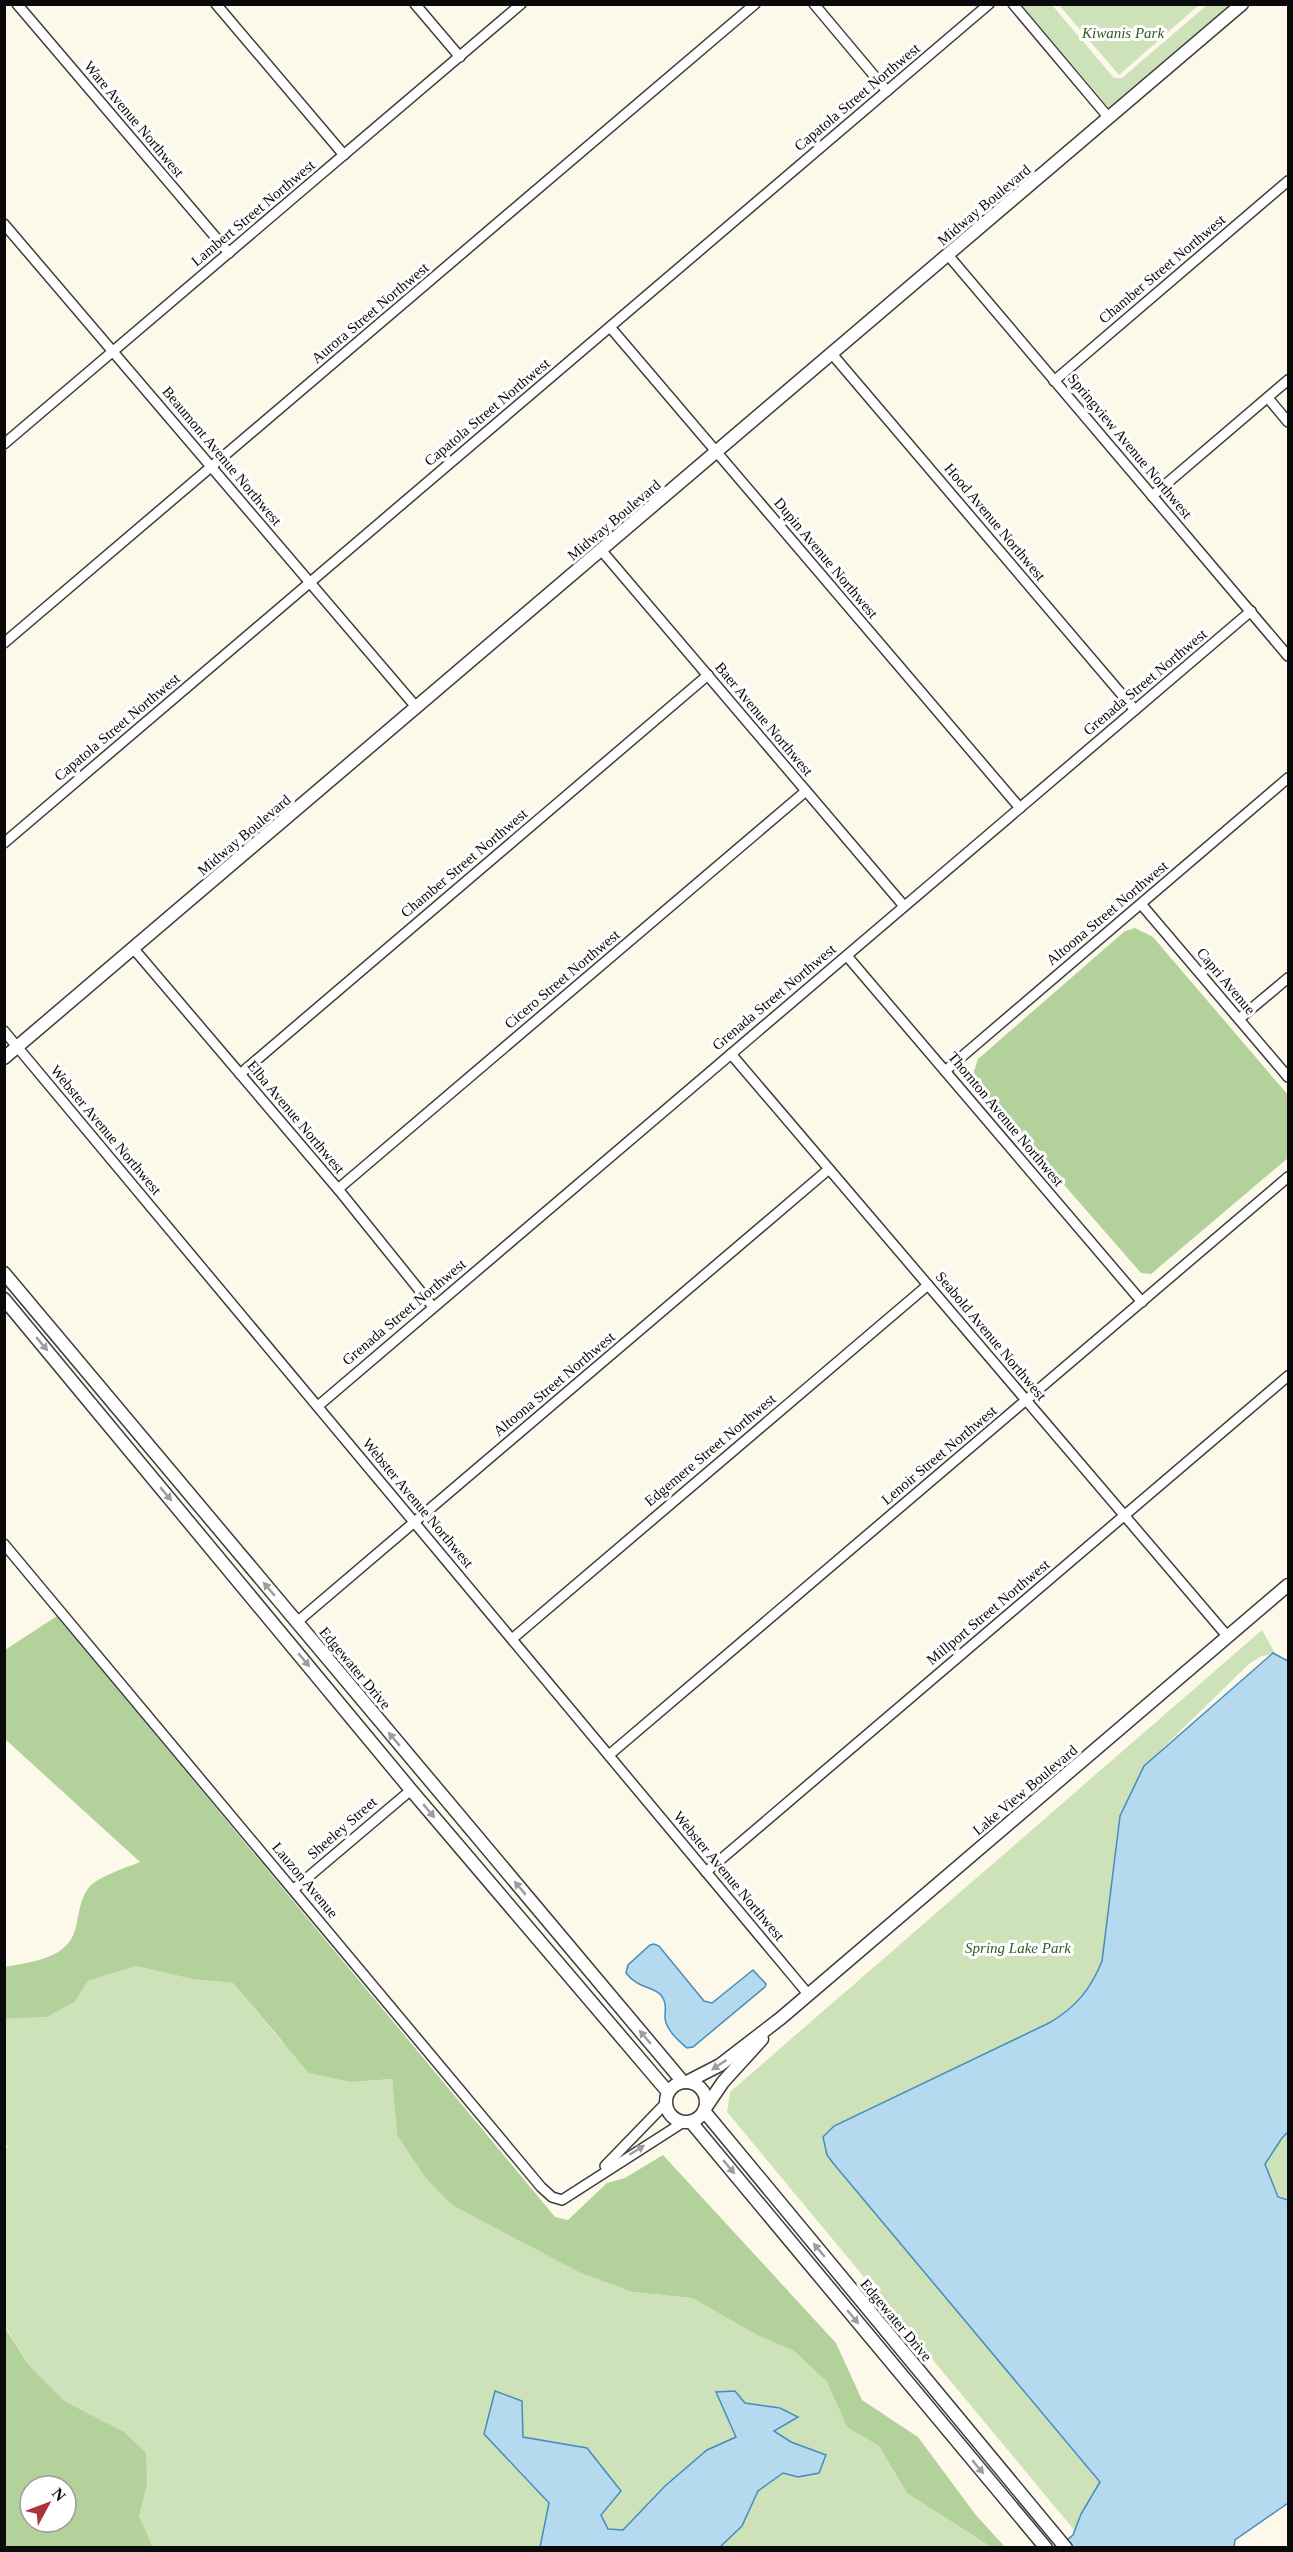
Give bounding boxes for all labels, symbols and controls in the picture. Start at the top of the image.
park label: Kiwanis Park [1081,25,1164,41]
street label: Capatola Street Northwest [791,39,923,154]
street label: Ware Avenue Northwest [81,58,188,181]
street label: Lambert Street Northwest [188,156,318,269]
street label: Midway Boulevard [934,161,1034,248]
street label: Chamber Street Northwest [1096,211,1229,327]
street label: Aurora Street Northwest [308,259,432,367]
street label: Capatola Street Northwest [421,354,553,469]
street label: Springview Avenue Northwest [1065,370,1196,522]
street label: Beaumont Avenue Northwest [159,383,285,529]
street label: Hood Avenue Northwest [941,460,1049,584]
street label: Midway Boulevard [564,476,664,563]
street label: Dupin Avenue Northwest [771,495,882,622]
street label: Grenada Street Northwest [1080,625,1210,738]
street label: Baer Avenue Northwest [712,659,817,780]
street label: Capatola Street Northwest [51,669,183,784]
street label: Midway Boulevard [194,791,294,878]
street label: Chamber Street Northwest [398,805,531,921]
street label: Altoona Street Northwest [1043,857,1171,968]
street label: Cicero Street Northwest [501,926,623,1032]
street label: Grenada Street Northwest [709,940,839,1053]
street label: Capri Avenue [1194,945,1259,1018]
street label: Thornton Avenue Northwest [945,1049,1067,1190]
street label: Elba Avenue Northwest [244,1057,348,1177]
street label: Webster Avenue Northwest [47,1062,165,1198]
street label: Grenada Street Northwest [339,1255,469,1368]
street label: Seabold Avenue Northwest [932,1268,1050,1404]
street label: Altoona Street Northwest [490,1328,618,1439]
one-way arrow [35,1336,48,1351]
street label: Edgemere Street Northwest [641,1390,779,1509]
street label: Lenoir Street Northwest [878,1402,1000,1508]
street label: Webster Avenue Northwest [359,1435,477,1571]
one-way arrow [160,1486,173,1502]
street label: Millport Street Northwest [923,1556,1053,1668]
one-way arrow [263,1581,276,1597]
street label: Edgewater Drive [316,1624,394,1712]
one-way arrow [298,1653,310,1668]
one-way arrow [388,1731,401,1747]
street label: Lake View Boulevard [970,1741,1081,1838]
street label: Sheeley Street [304,1793,380,1862]
one-way arrow [422,1803,435,1818]
street label: Webster Avenue Northwest [670,1808,788,1944]
street label: Lauzon Avenue [269,1839,341,1921]
one-way arrow [514,1881,527,1896]
park label: Spring Lake Park [965,1940,1071,1956]
one-way arrow [639,2029,652,2045]
one-way arrow [710,2059,727,2070]
one-way arrow [629,2145,645,2156]
one-way arrow [722,2159,735,2175]
one-way arrow [813,2243,826,2258]
street label: Edgewater Drive [857,2276,935,2364]
one-way arrow [846,2309,859,2324]
one-way arrow [971,2459,984,2474]
north arrow [18,2474,78,2534]
text: N [49,2485,69,2505]

